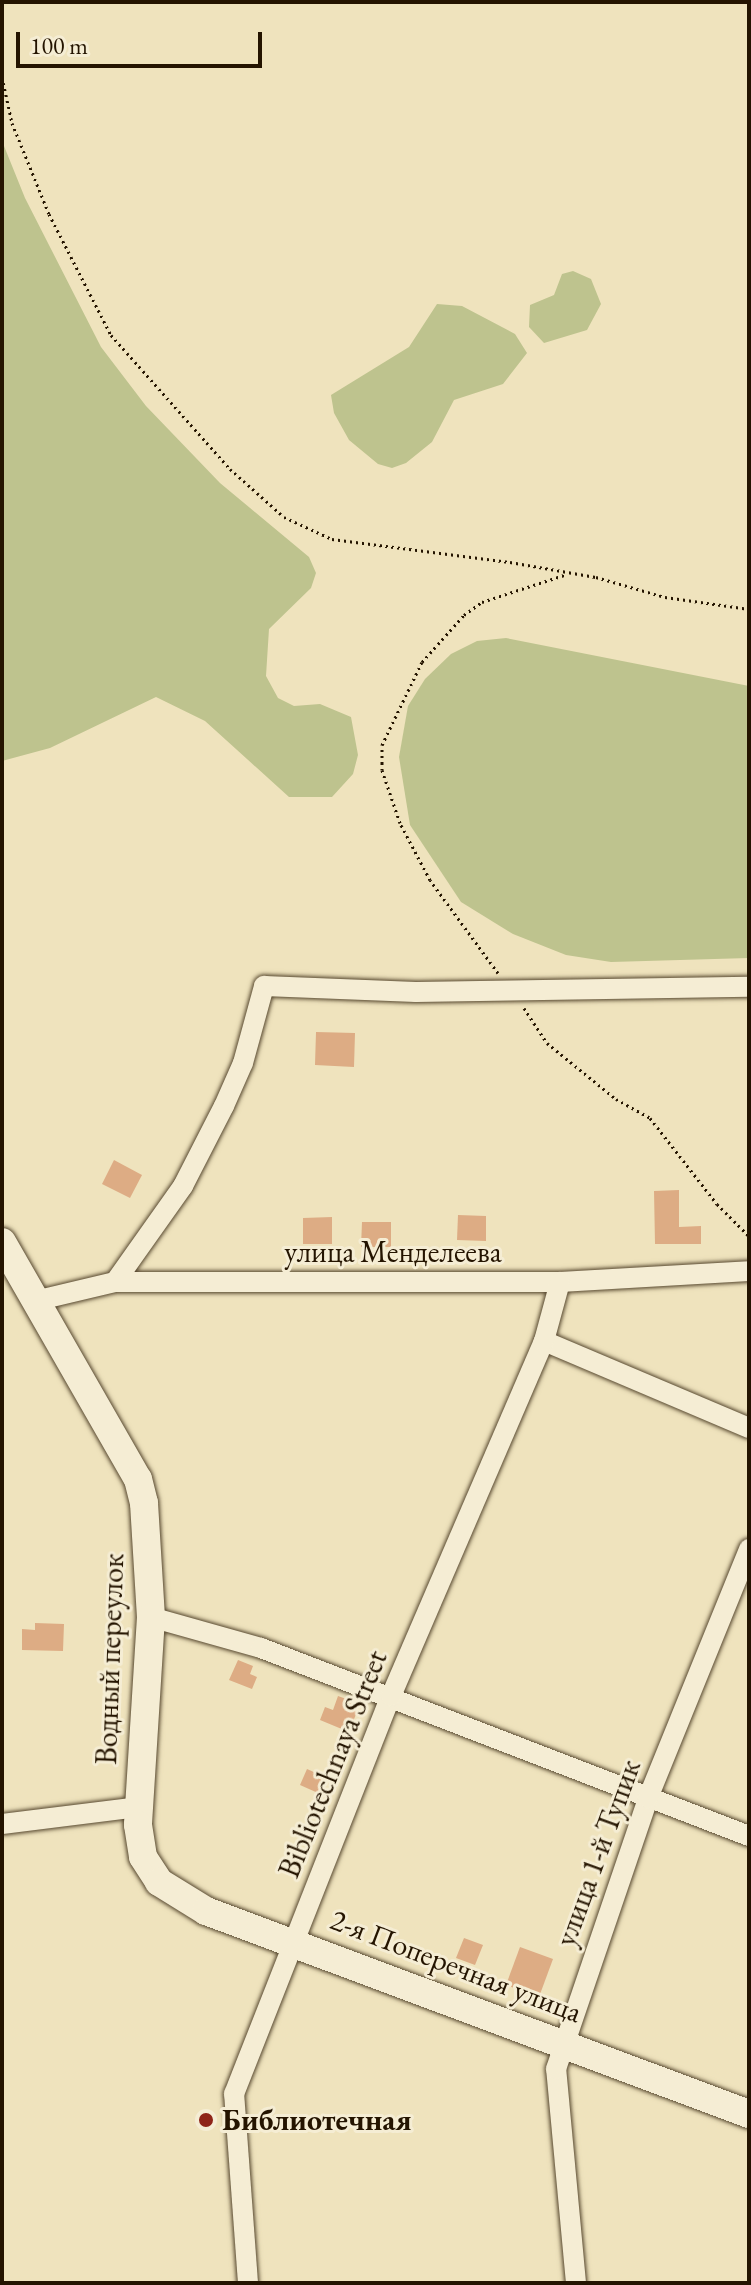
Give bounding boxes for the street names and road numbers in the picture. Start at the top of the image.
street label: улица Менделеева [284,1234,502,1270]
street label: Водный переулок [88,1553,132,1765]
street label: Bibliotechnaya Street [271,1645,395,1883]
street label: улица 1-й Тупик [548,1755,648,1951]
street label: 2-я Поперечная улица [325,1901,587,2031]

